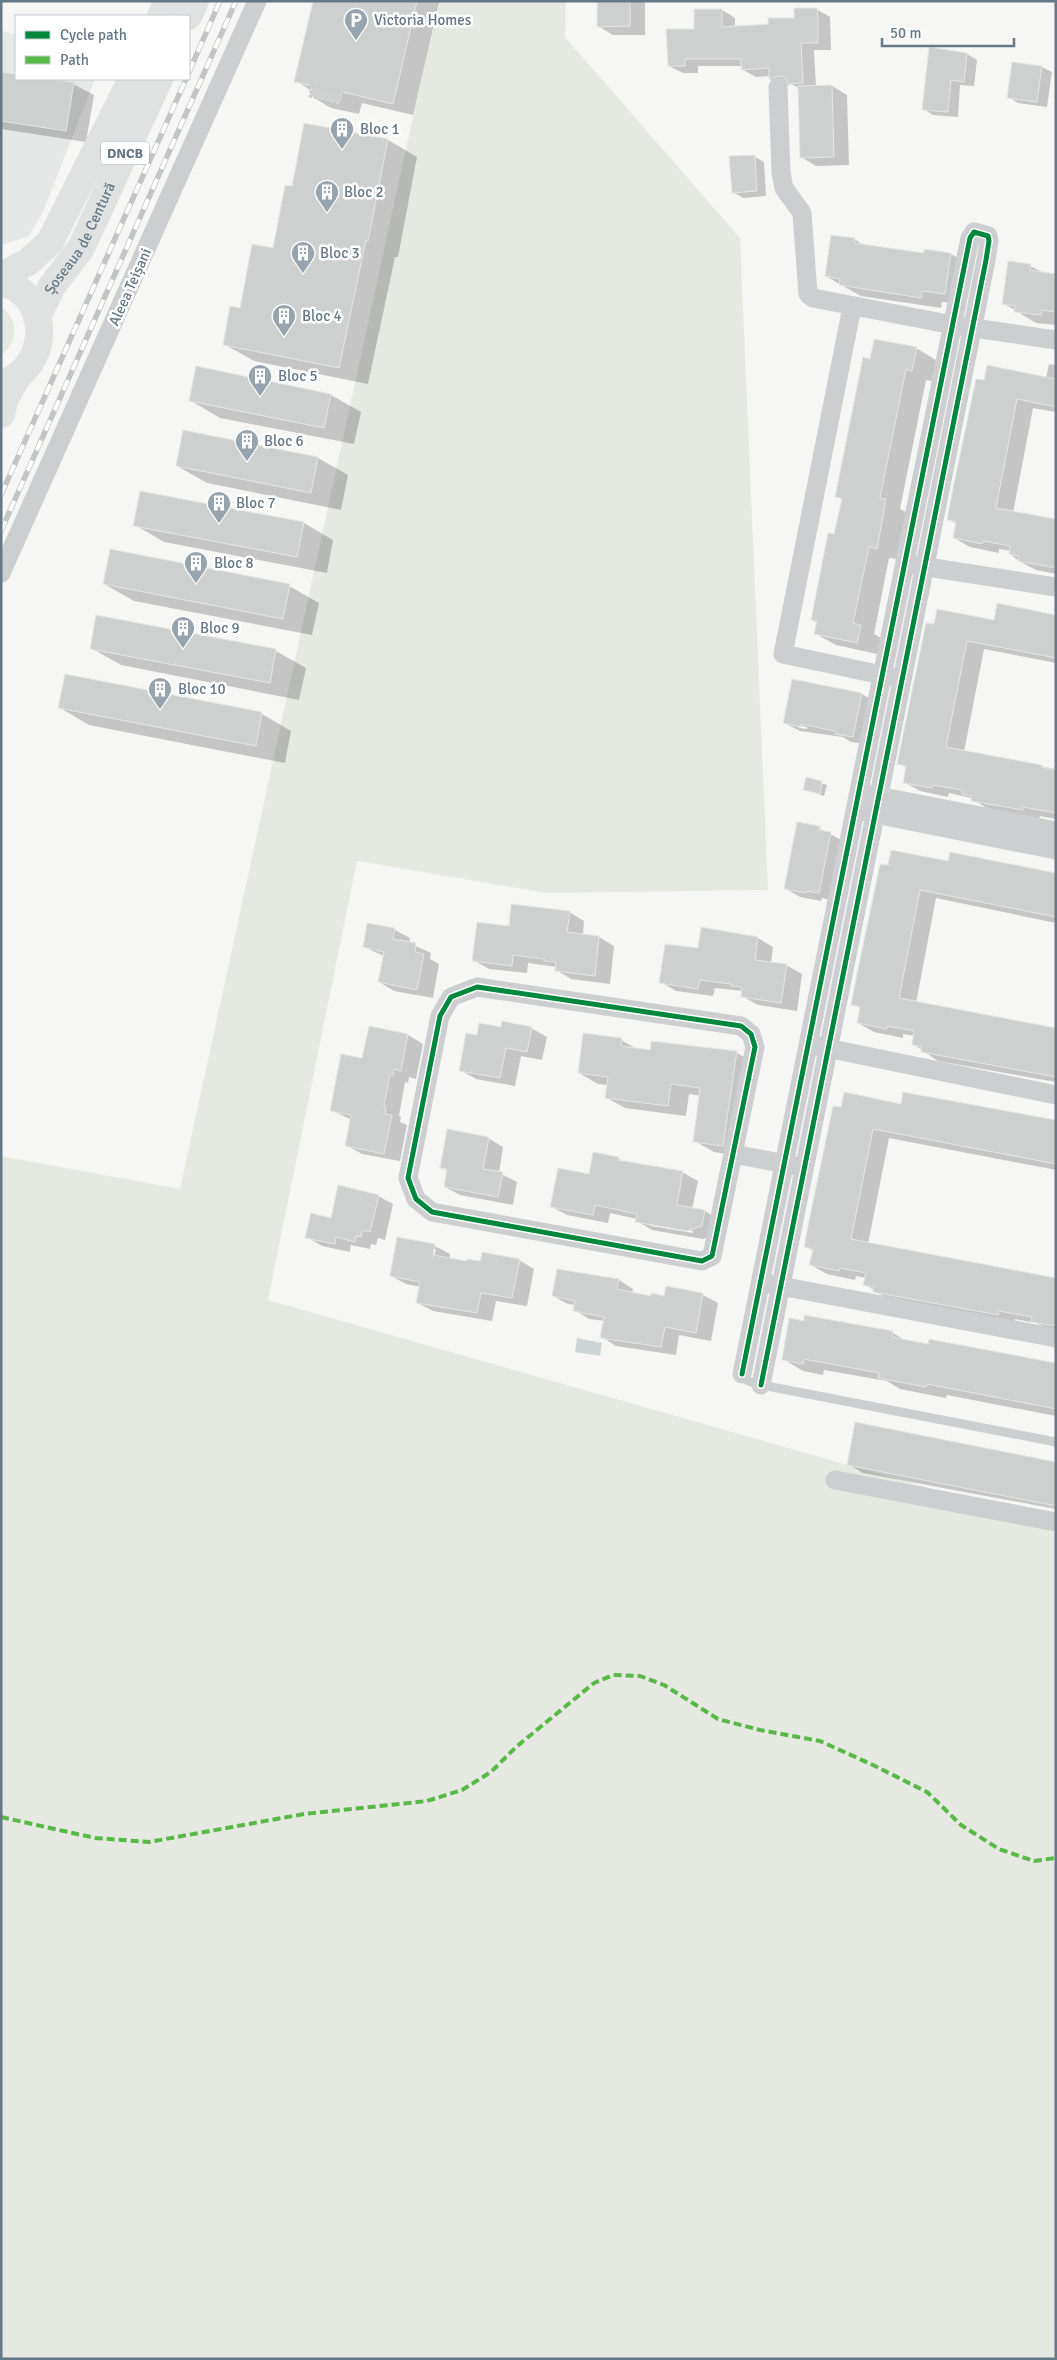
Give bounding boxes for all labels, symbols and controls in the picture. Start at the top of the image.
parking icon: Victoria Homes [343,7,369,41]
place label: Victoria Homes [374,11,472,29]
legend [15,15,190,80]
scale bar [882,15,1014,47]
text: 50 m [890,24,921,42]
text: Cycle path [60,26,127,44]
text: Path [60,51,89,69]
building icon: Bloc 1 [329,116,355,150]
place label: Bloc 1 [360,120,400,138]
road number: DNCB [101,142,149,164]
building icon: Bloc 2 [314,179,340,213]
street label: Șoseaua de Centură [40,180,119,297]
place label: Bloc 2 [344,183,384,201]
building icon: Bloc 3 [290,240,316,274]
place label: Bloc 3 [320,244,360,262]
street label: Aleea Teișani [105,245,155,329]
building icon: Bloc 4 [271,303,297,337]
place label: Bloc 4 [302,307,342,325]
building icon: Bloc 5 [247,363,273,397]
place label: Bloc 5 [278,367,318,385]
building icon: Bloc 6 [234,428,260,462]
place label: Bloc 6 [264,432,304,450]
building icon: Bloc 7 [206,490,232,524]
place label: Bloc 7 [236,494,276,512]
building icon: Bloc 8 [183,550,209,584]
place label: Bloc 8 [214,554,254,572]
building icon: Bloc 9 [170,615,196,649]
place label: Bloc 9 [200,619,240,637]
building icon: Bloc 10 [147,676,173,710]
place label: Bloc 10 [178,680,226,698]

